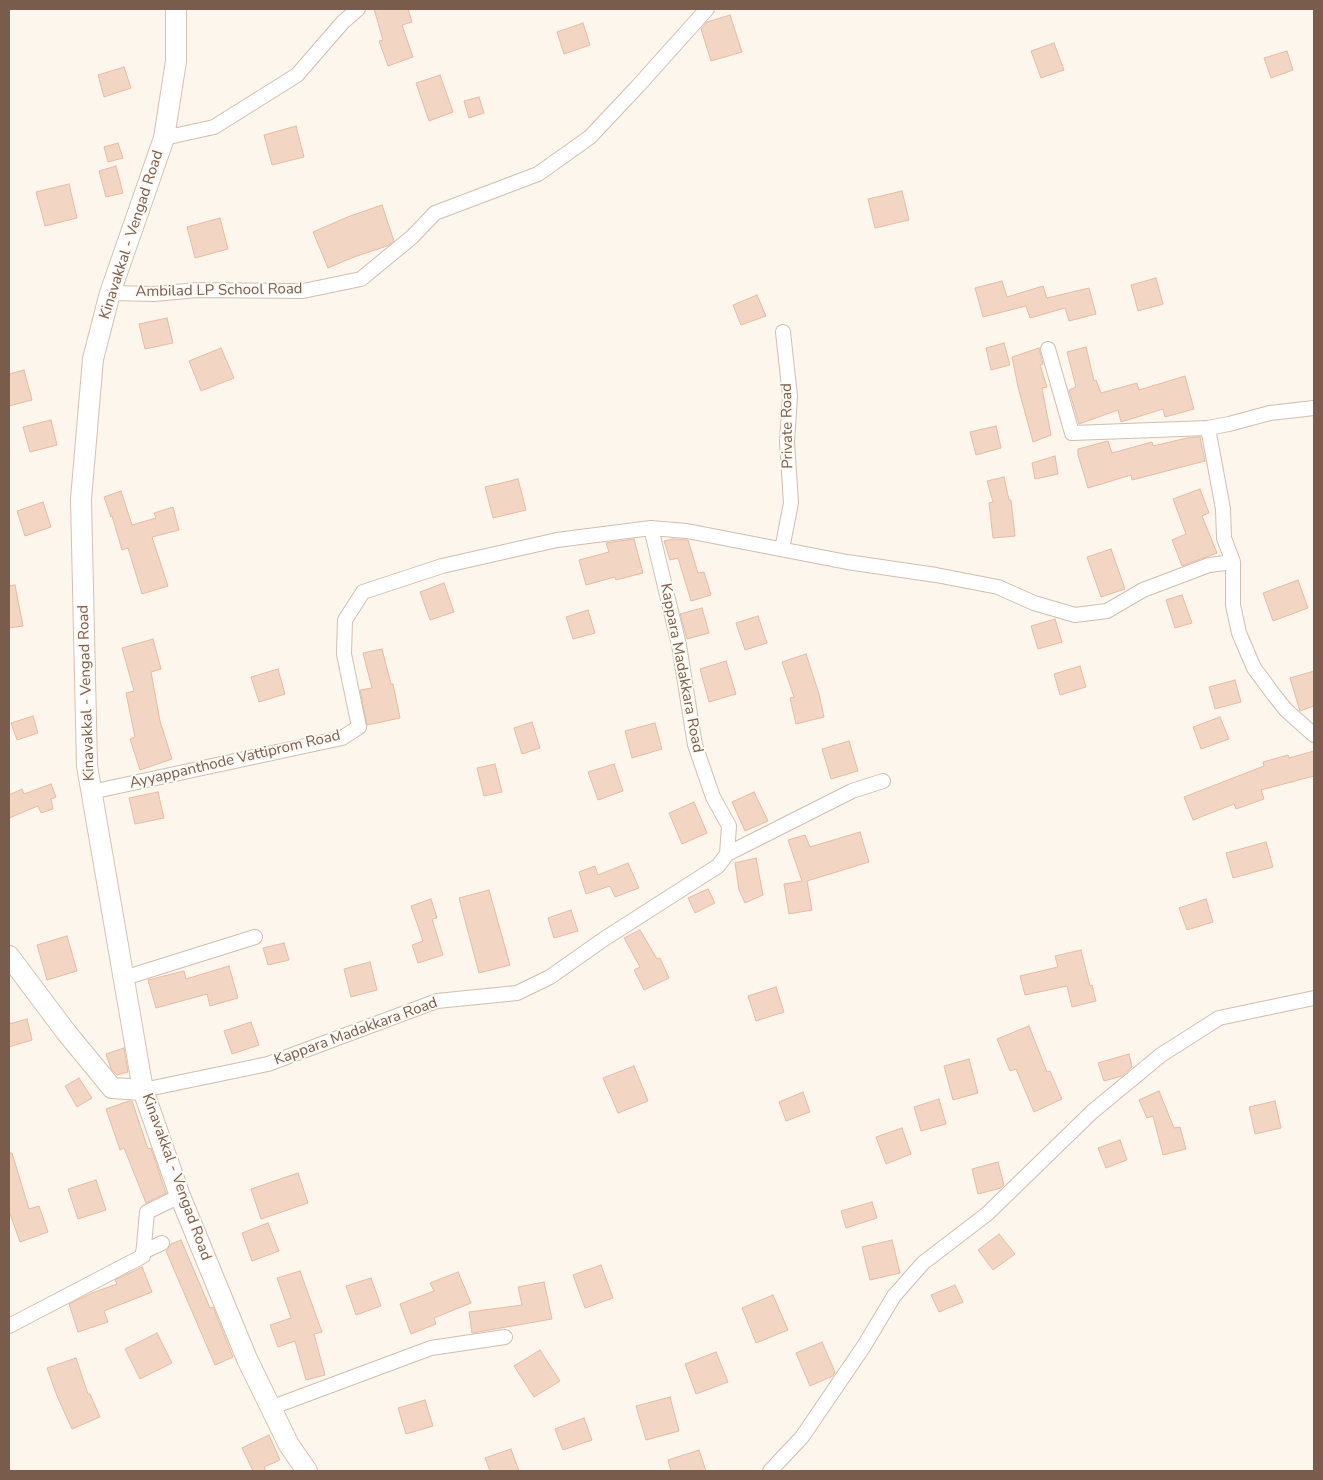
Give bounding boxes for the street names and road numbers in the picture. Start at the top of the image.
street label: Kinavakkal - Vengad Road [96,148,168,322]
street label: Ambilad LP School Road [135,281,303,301]
street label: Private Road [778,383,798,469]
street label: Kappara Madakkara Road [656,582,706,754]
street label: Kinavakkal - Vengad Road [75,605,99,781]
street label: Ayyappanthode Vattiprom Road [128,727,342,793]
street label: Kappara Madakkara Road [272,994,440,1070]
street label: Kinavakkal - Vengad Road [137,1091,215,1263]

